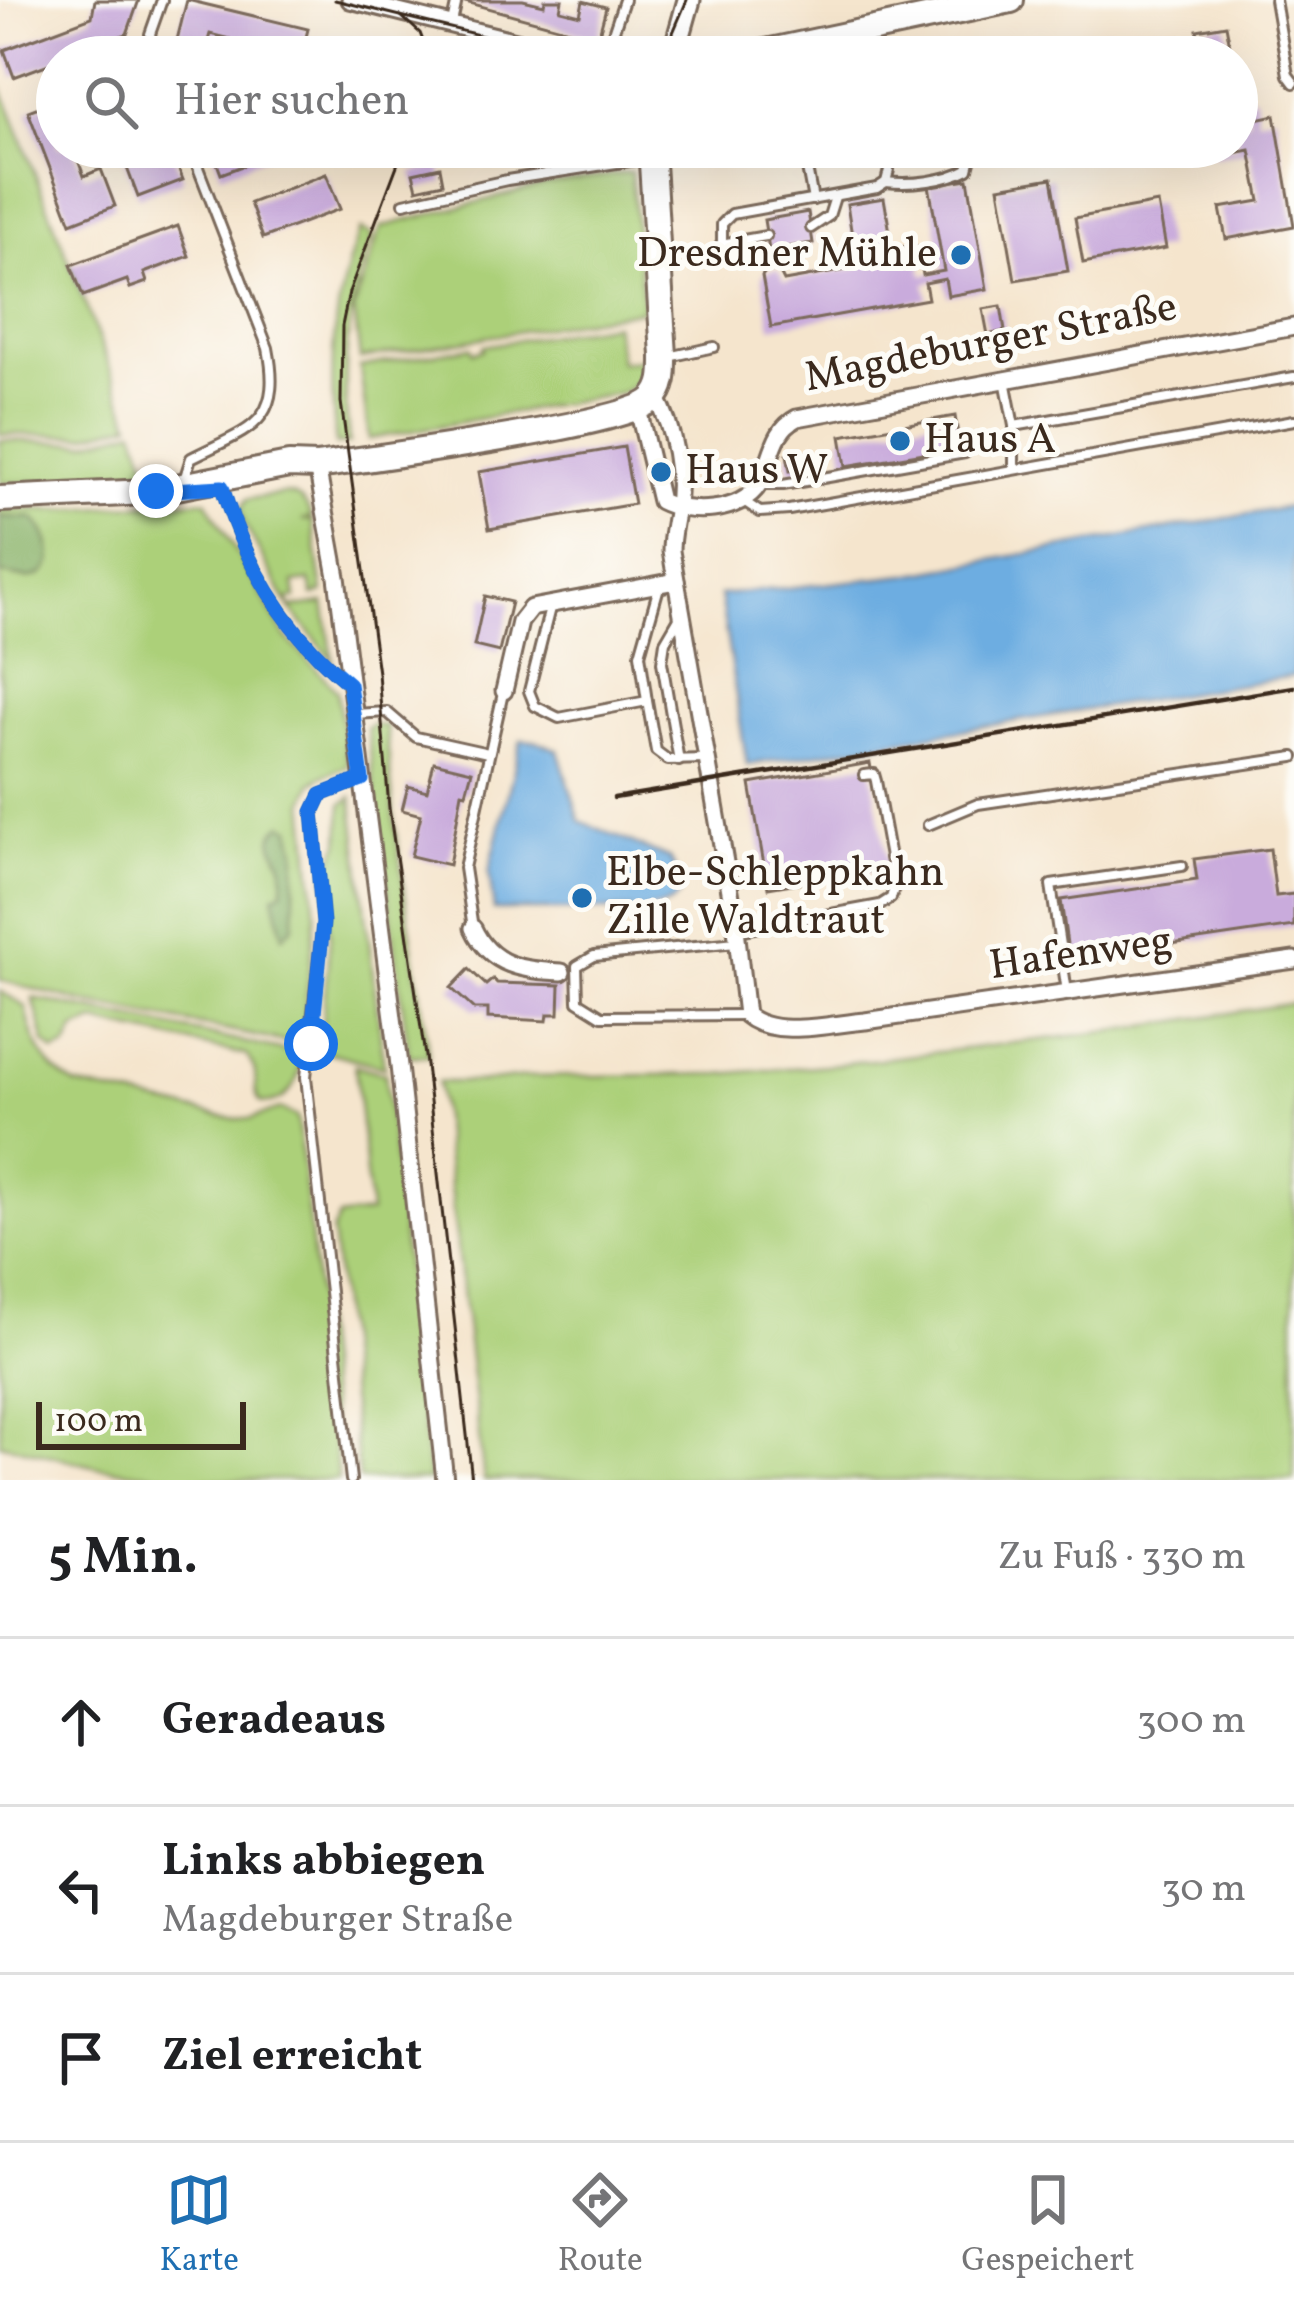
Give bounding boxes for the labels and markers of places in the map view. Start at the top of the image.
place label: Dresdner Mühle [637,226,937,285]
marker: Dresdner Mühle [948,242,974,268]
place label: Haus A [924,412,1056,471]
marker: Haus A [887,428,913,454]
place label: Haus W [685,443,828,502]
marker: Haus W [648,459,674,485]
place label: Elbe-Schleppkahn Zille Waldtraut [606,845,944,952]
marker: Elbe-Schleppkahn Zille Waldtraut [569,885,595,911]

